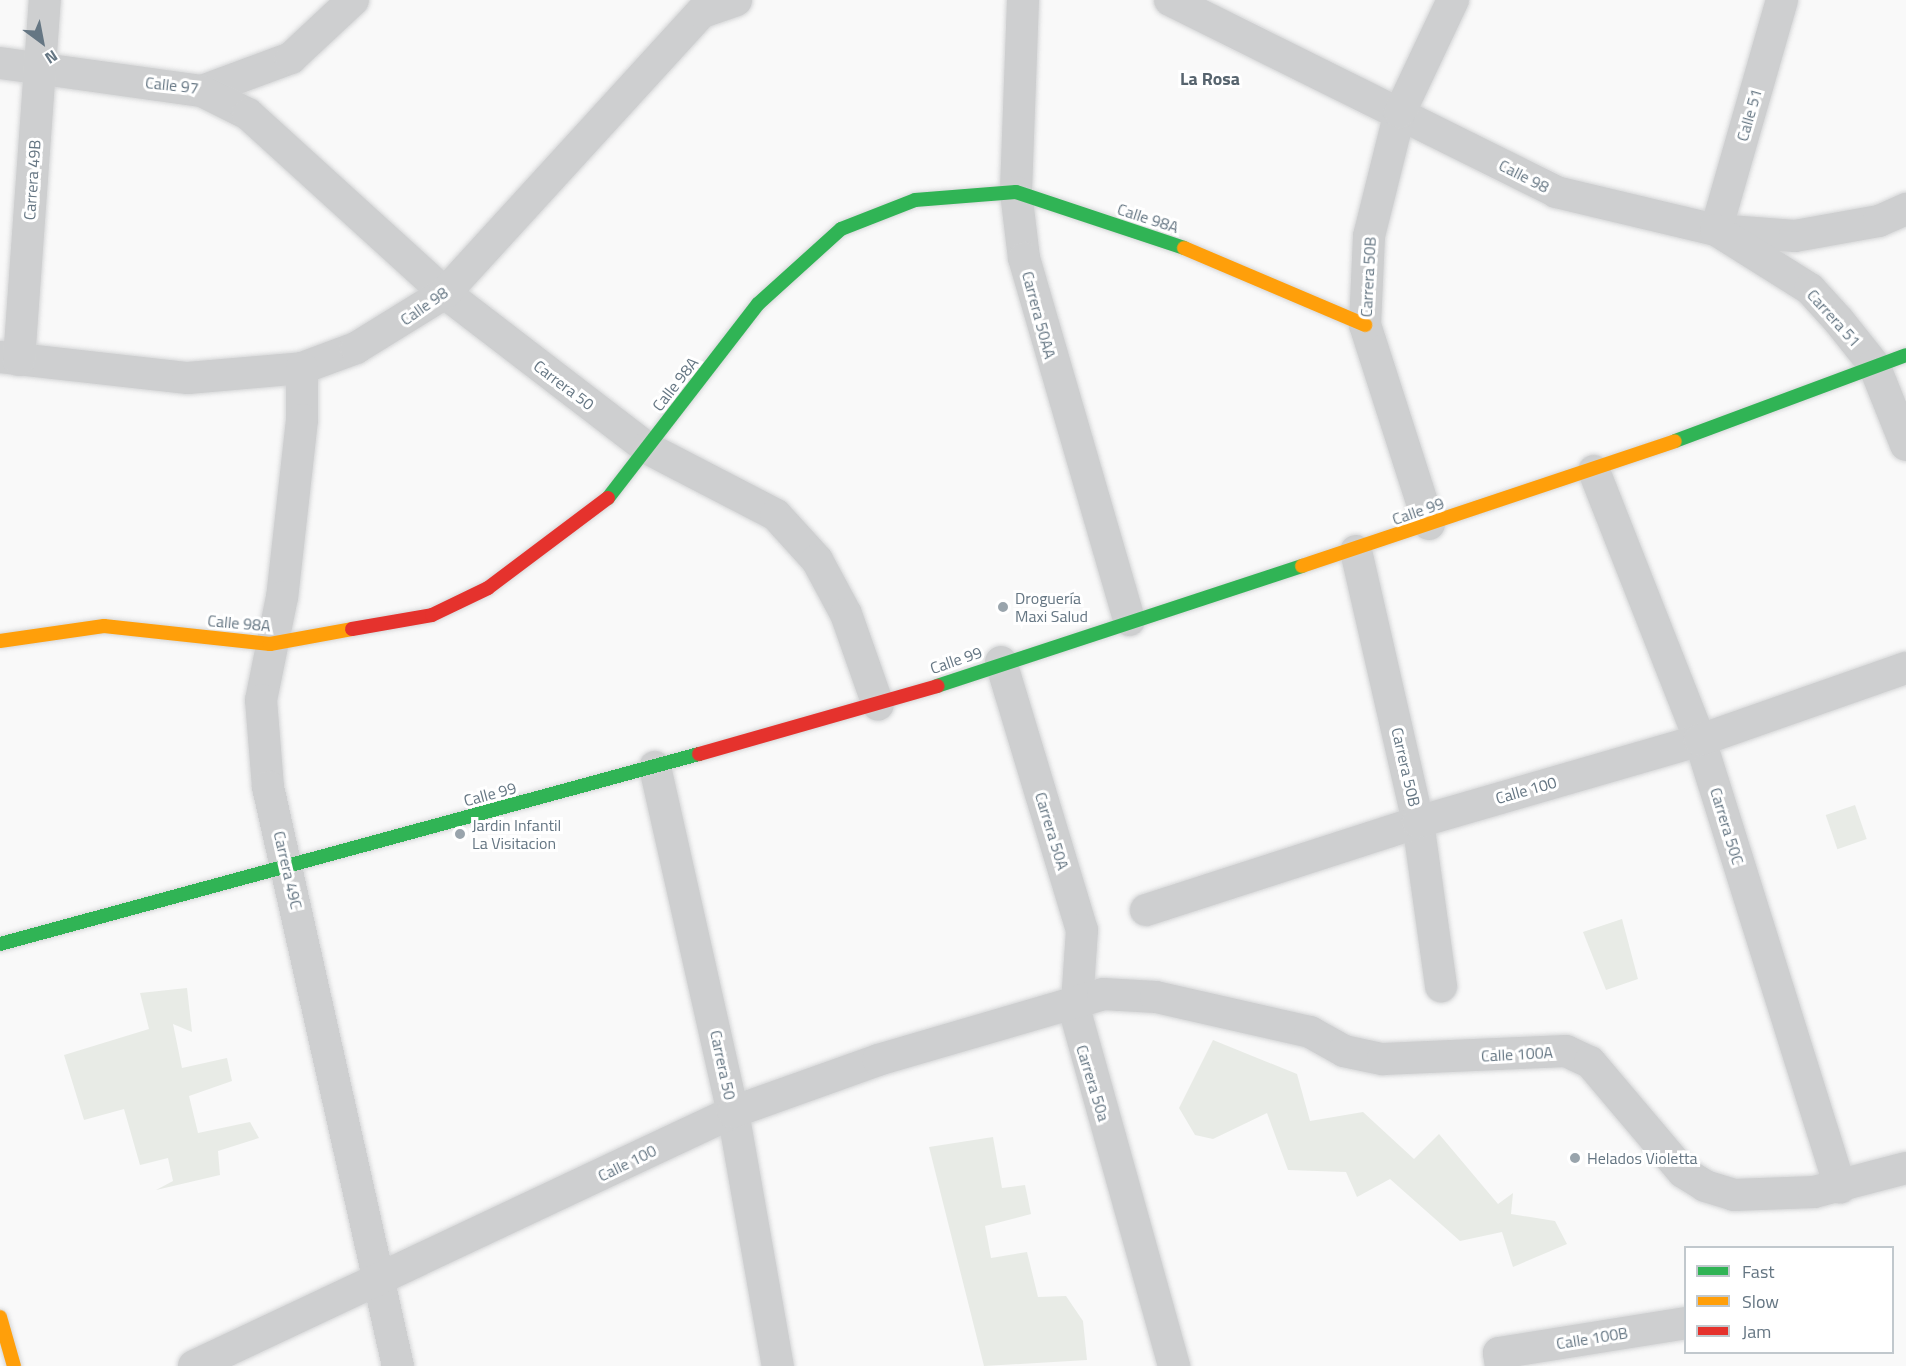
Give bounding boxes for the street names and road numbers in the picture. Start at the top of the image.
street label: Calle 97 [144,73,200,97]
street label: Calle 51 [1732,87,1766,143]
street label: Carrera 49B [20,139,44,221]
street label: Calle 98 [1496,155,1552,197]
street label: Calle 98A [1115,199,1181,237]
street label: Carrera 50B [1356,236,1380,318]
street label: Carrera 50AA [1018,269,1060,361]
street label: Calle 98 [397,283,451,329]
street label: Carrera 51 [1803,285,1865,351]
street label: Calle 98A [648,353,702,415]
street label: Carrera 50 [530,356,598,414]
street label: Calle 99 [1390,493,1446,529]
street label: Calle 98A [207,611,271,635]
street label: Calle 99 [928,642,984,678]
street label: Carrera 50B [1388,726,1424,808]
street label: Calle 100 [1493,772,1559,808]
street label: Calle 99 [462,778,518,810]
street label: Carrera 50C [1706,785,1748,867]
street label: Carrera 50A [1031,790,1073,872]
street label: Carrera 49C [270,829,306,911]
street label: Carrera 50 [706,1028,740,1102]
street label: Carrera 50a [1072,1043,1114,1123]
street label: Calle 100A [1480,1043,1554,1065]
street label: Calle 100 [595,1141,659,1185]
street label: Calle 100B [1555,1323,1629,1353]

